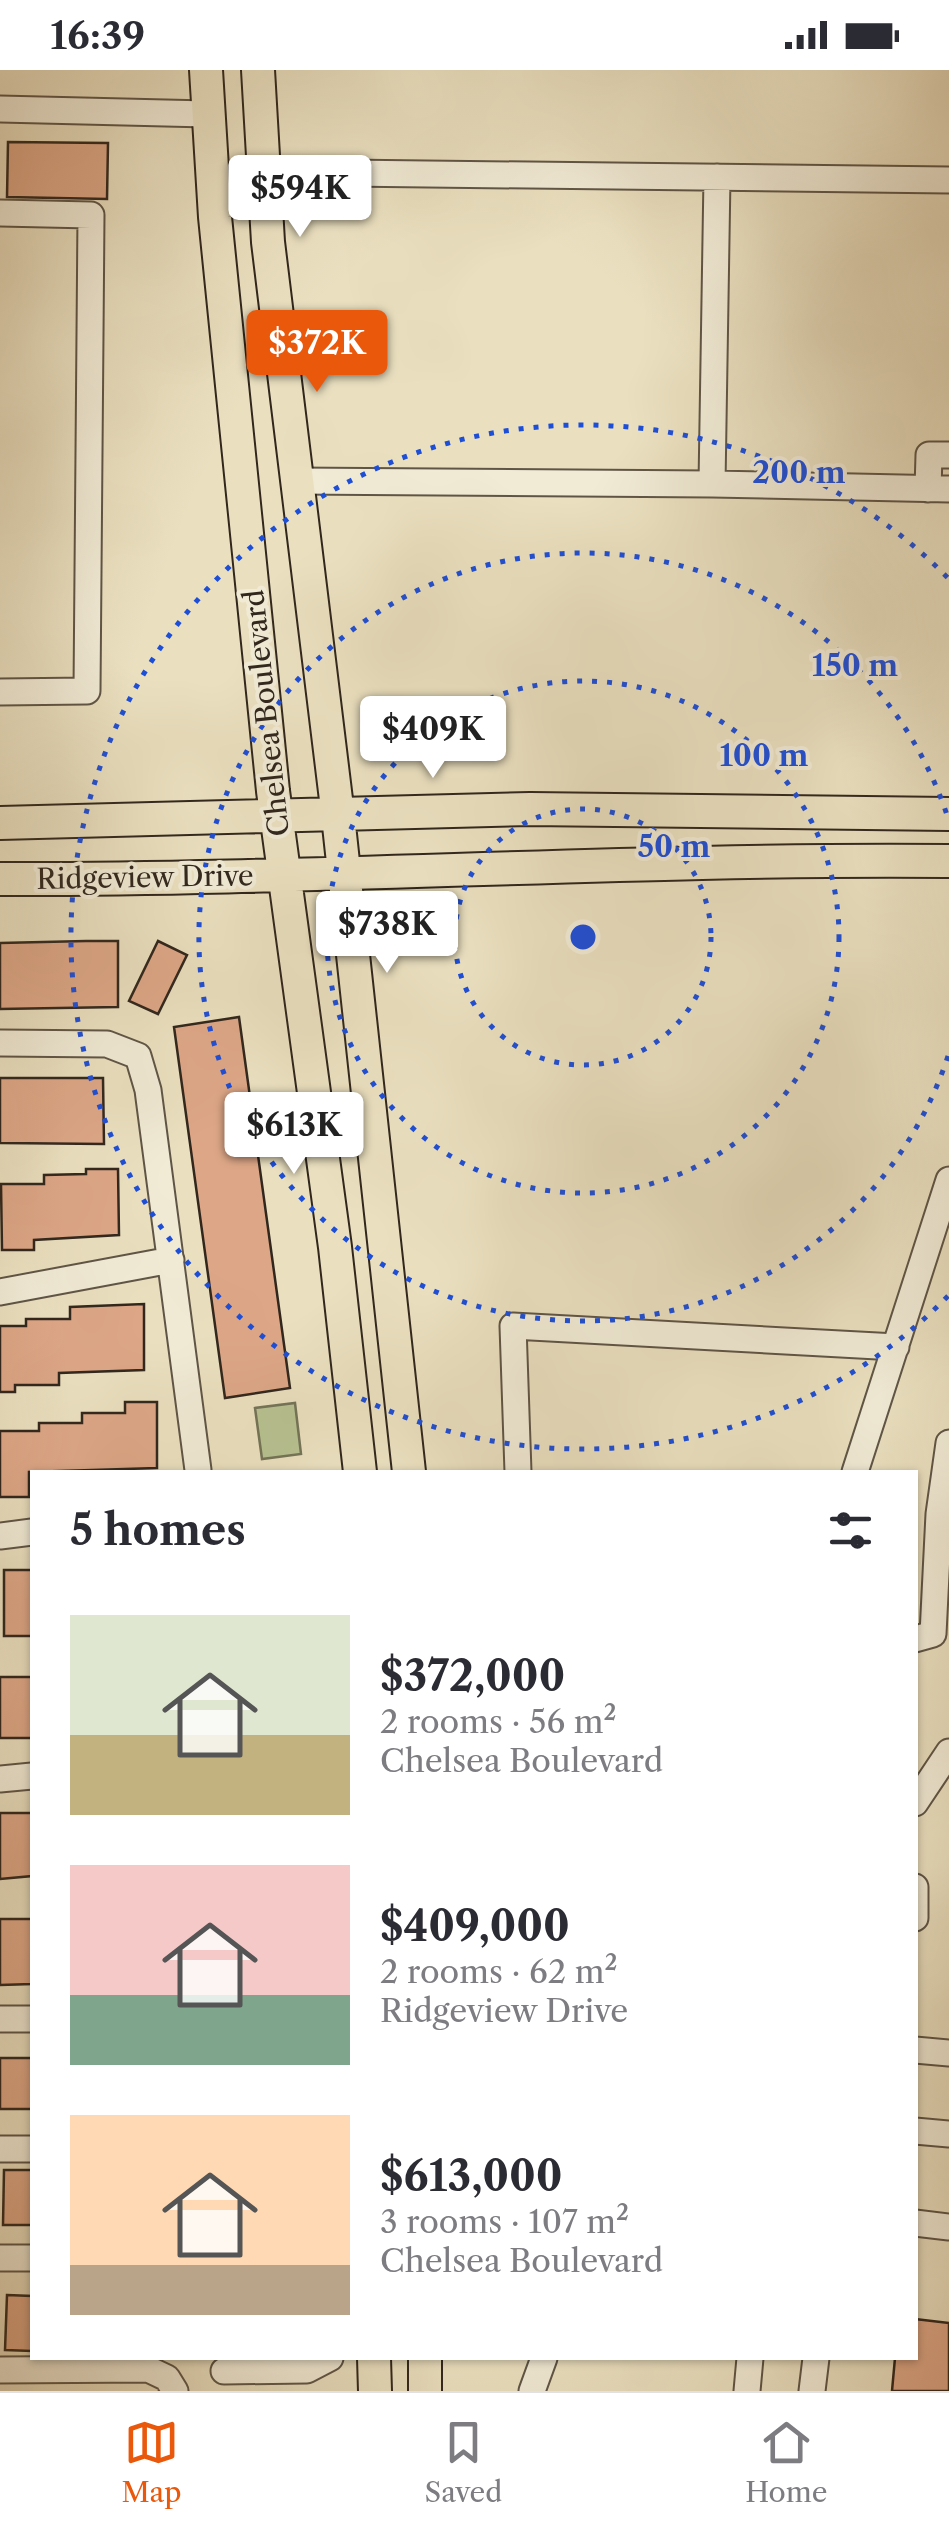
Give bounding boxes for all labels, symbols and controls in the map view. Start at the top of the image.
text: 16:39 [50,12,145,59]
pin: $594K [230,155,370,240]
text: $594K [250,168,350,207]
pin: $372K [247,310,387,395]
text: $372K [268,323,366,362]
text: 200 m [752,454,846,491]
street label: Chelsea Boulevard [236,588,296,838]
text: 150 m [812,647,898,684]
pin: $409K [363,696,503,781]
text: $409K [382,709,484,748]
text: 100 m [720,737,809,774]
text: 50 m [637,828,711,865]
street label: Ridgeview Drive [36,858,254,896]
pin: $738K [317,891,457,976]
text: $738K [338,904,436,943]
centre of rings [565,919,601,955]
pin: $613K [224,1092,364,1177]
text: $613K [246,1105,342,1144]
icon: filters [823,1503,878,1558]
text: 5 homes [70,1504,246,1556]
text: $372,000 [380,1650,565,1702]
icon: home [150,1655,270,1775]
text: 2 rooms · 56 m² [380,1702,617,1741]
text: Chelsea Boulevard [380,1741,663,1780]
text: $409,000 [380,1900,570,1952]
icon: home [150,1905,270,2025]
text: 2 rooms · 62 m² [380,1952,618,1991]
text: Ridgeview Drive [380,1991,628,2030]
text: $613,000 [380,2150,563,2202]
icon: home [150,2155,270,2275]
text: 3 rooms · 107 m² [380,2202,629,2241]
text: Chelsea Boulevard [380,2241,663,2280]
tab: Map [121,2415,182,2509]
tab: Saved [425,2415,502,2509]
tab: Home [745,2415,828,2509]

